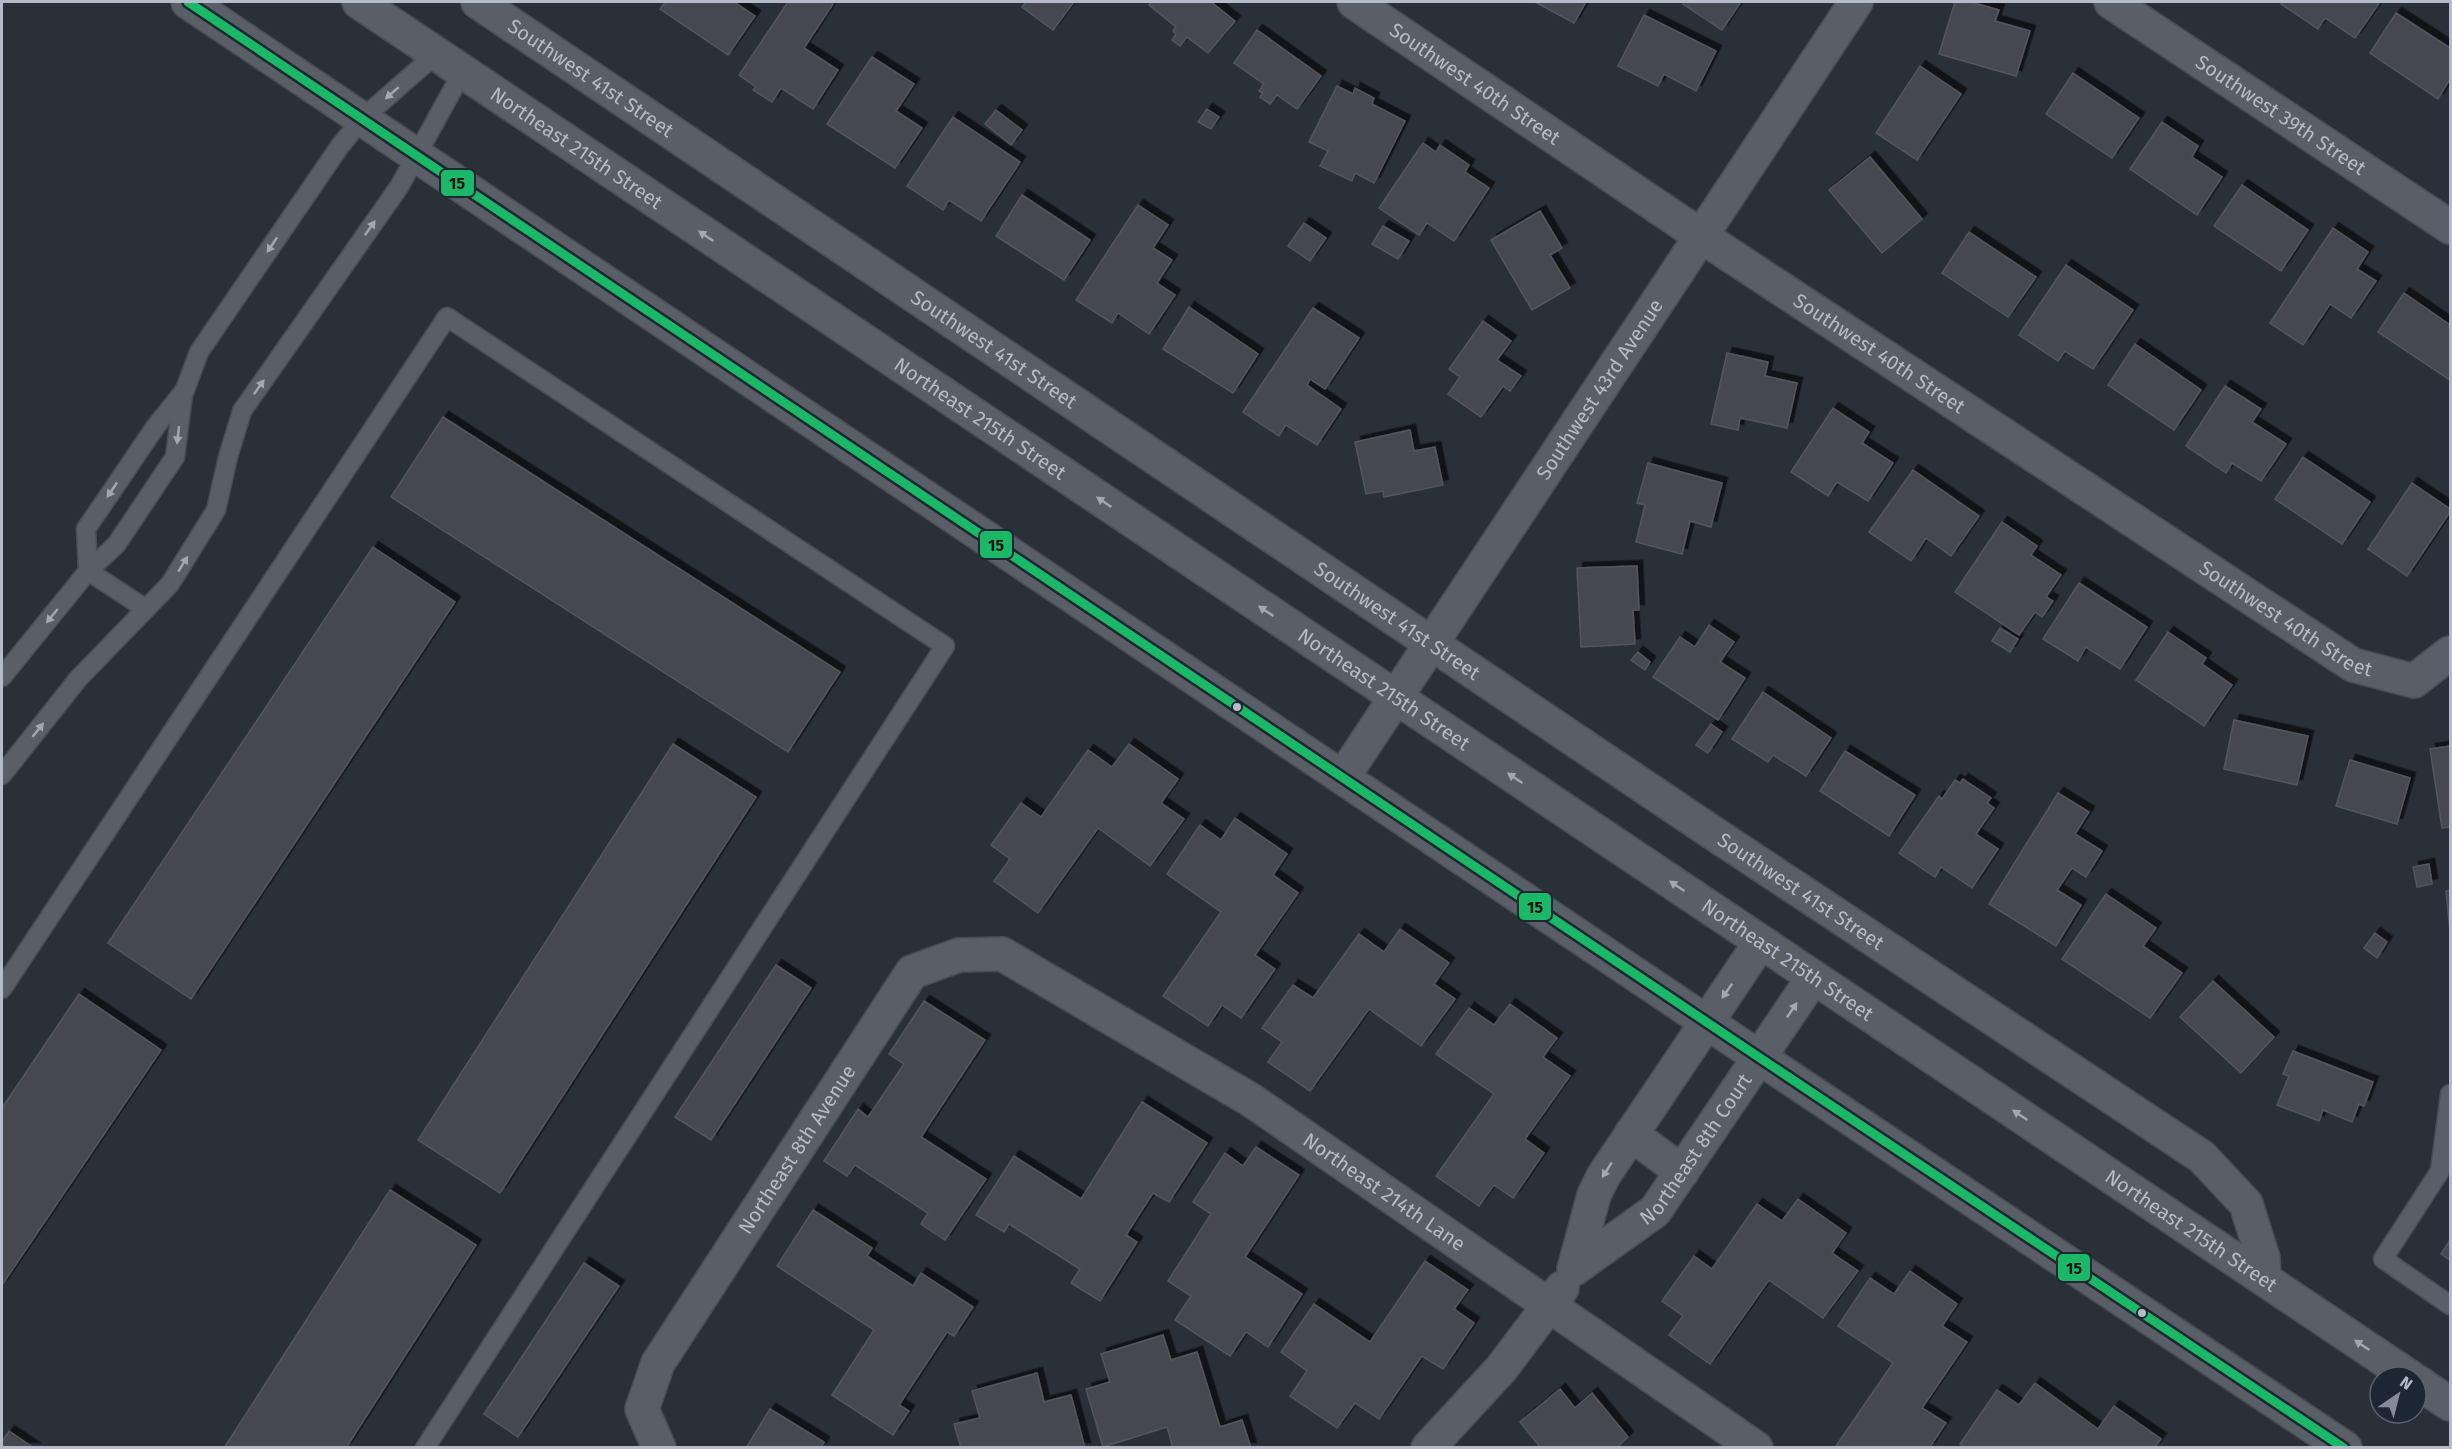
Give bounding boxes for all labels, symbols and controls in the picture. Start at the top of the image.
street label: Southwest 41st Street [503,14,679,143]
street label: Southwest 40th Street [1385,18,1566,150]
street label: Southwest 39th Street [2191,50,2371,180]
street label: Northeast 215th Street [486,82,668,215]
one-way arrow [384,86,400,99]
line badge: 15 [440,169,475,197]
text: 15 [449,174,465,193]
one-way arrow [364,220,376,235]
one-way arrow [699,230,715,242]
one-way arrow [266,237,278,253]
street label: Southwest 41st Street [907,285,1082,414]
street label: Southwest 40th Street [1789,288,1970,419]
street label: Southwest 43rd Avenue [1531,294,1668,484]
street label: Northeast 215th Street [890,352,1071,485]
one-way arrow [253,380,265,396]
one-way arrow [173,426,182,445]
one-way arrow [107,481,118,498]
one-way arrow [1095,497,1112,508]
line badge: 15 [979,530,1013,559]
text: 15 [988,536,1004,555]
street label: Southwest 40th Street [2195,555,2376,682]
one-way arrow [177,556,188,572]
street label: Southwest 41st Street [1310,556,1485,685]
one-way arrow [1258,606,1274,617]
one-way arrow [45,608,58,624]
street label: Northeast 215th Street [1293,623,1475,756]
unlabelled marker [1231,701,1243,713]
one-way arrow [31,722,43,737]
one-way arrow [1507,773,1523,784]
street label: Southwest 41st Street [1713,827,1889,955]
one-way arrow [1669,881,1685,892]
line badge: 15 [1518,892,1552,921]
street label: Northeast 215th Street [1697,894,1879,1026]
text: 15 [1527,898,1543,917]
one-way arrow [1721,982,1733,998]
one-way arrow [1786,1002,1797,1018]
street label: Northeast 8th Avenue [733,1060,861,1239]
street label: Northeast 8th Court [1635,1068,1757,1230]
one-way arrow [2012,1110,2028,1121]
street label: Northeast 214th Lane [1299,1128,1470,1256]
one-way arrow [1602,1162,1613,1178]
street label: Northeast 215th Street [2101,1164,2283,1297]
line badge: 15 [2057,1253,2091,1282]
text: 15 [2066,1259,2082,1278]
unlabelled marker [2136,1307,2148,1319]
one-way arrow [2353,1339,2370,1350]
north arrow [2368,1365,2428,1425]
text: N [2397,1372,2416,1394]

